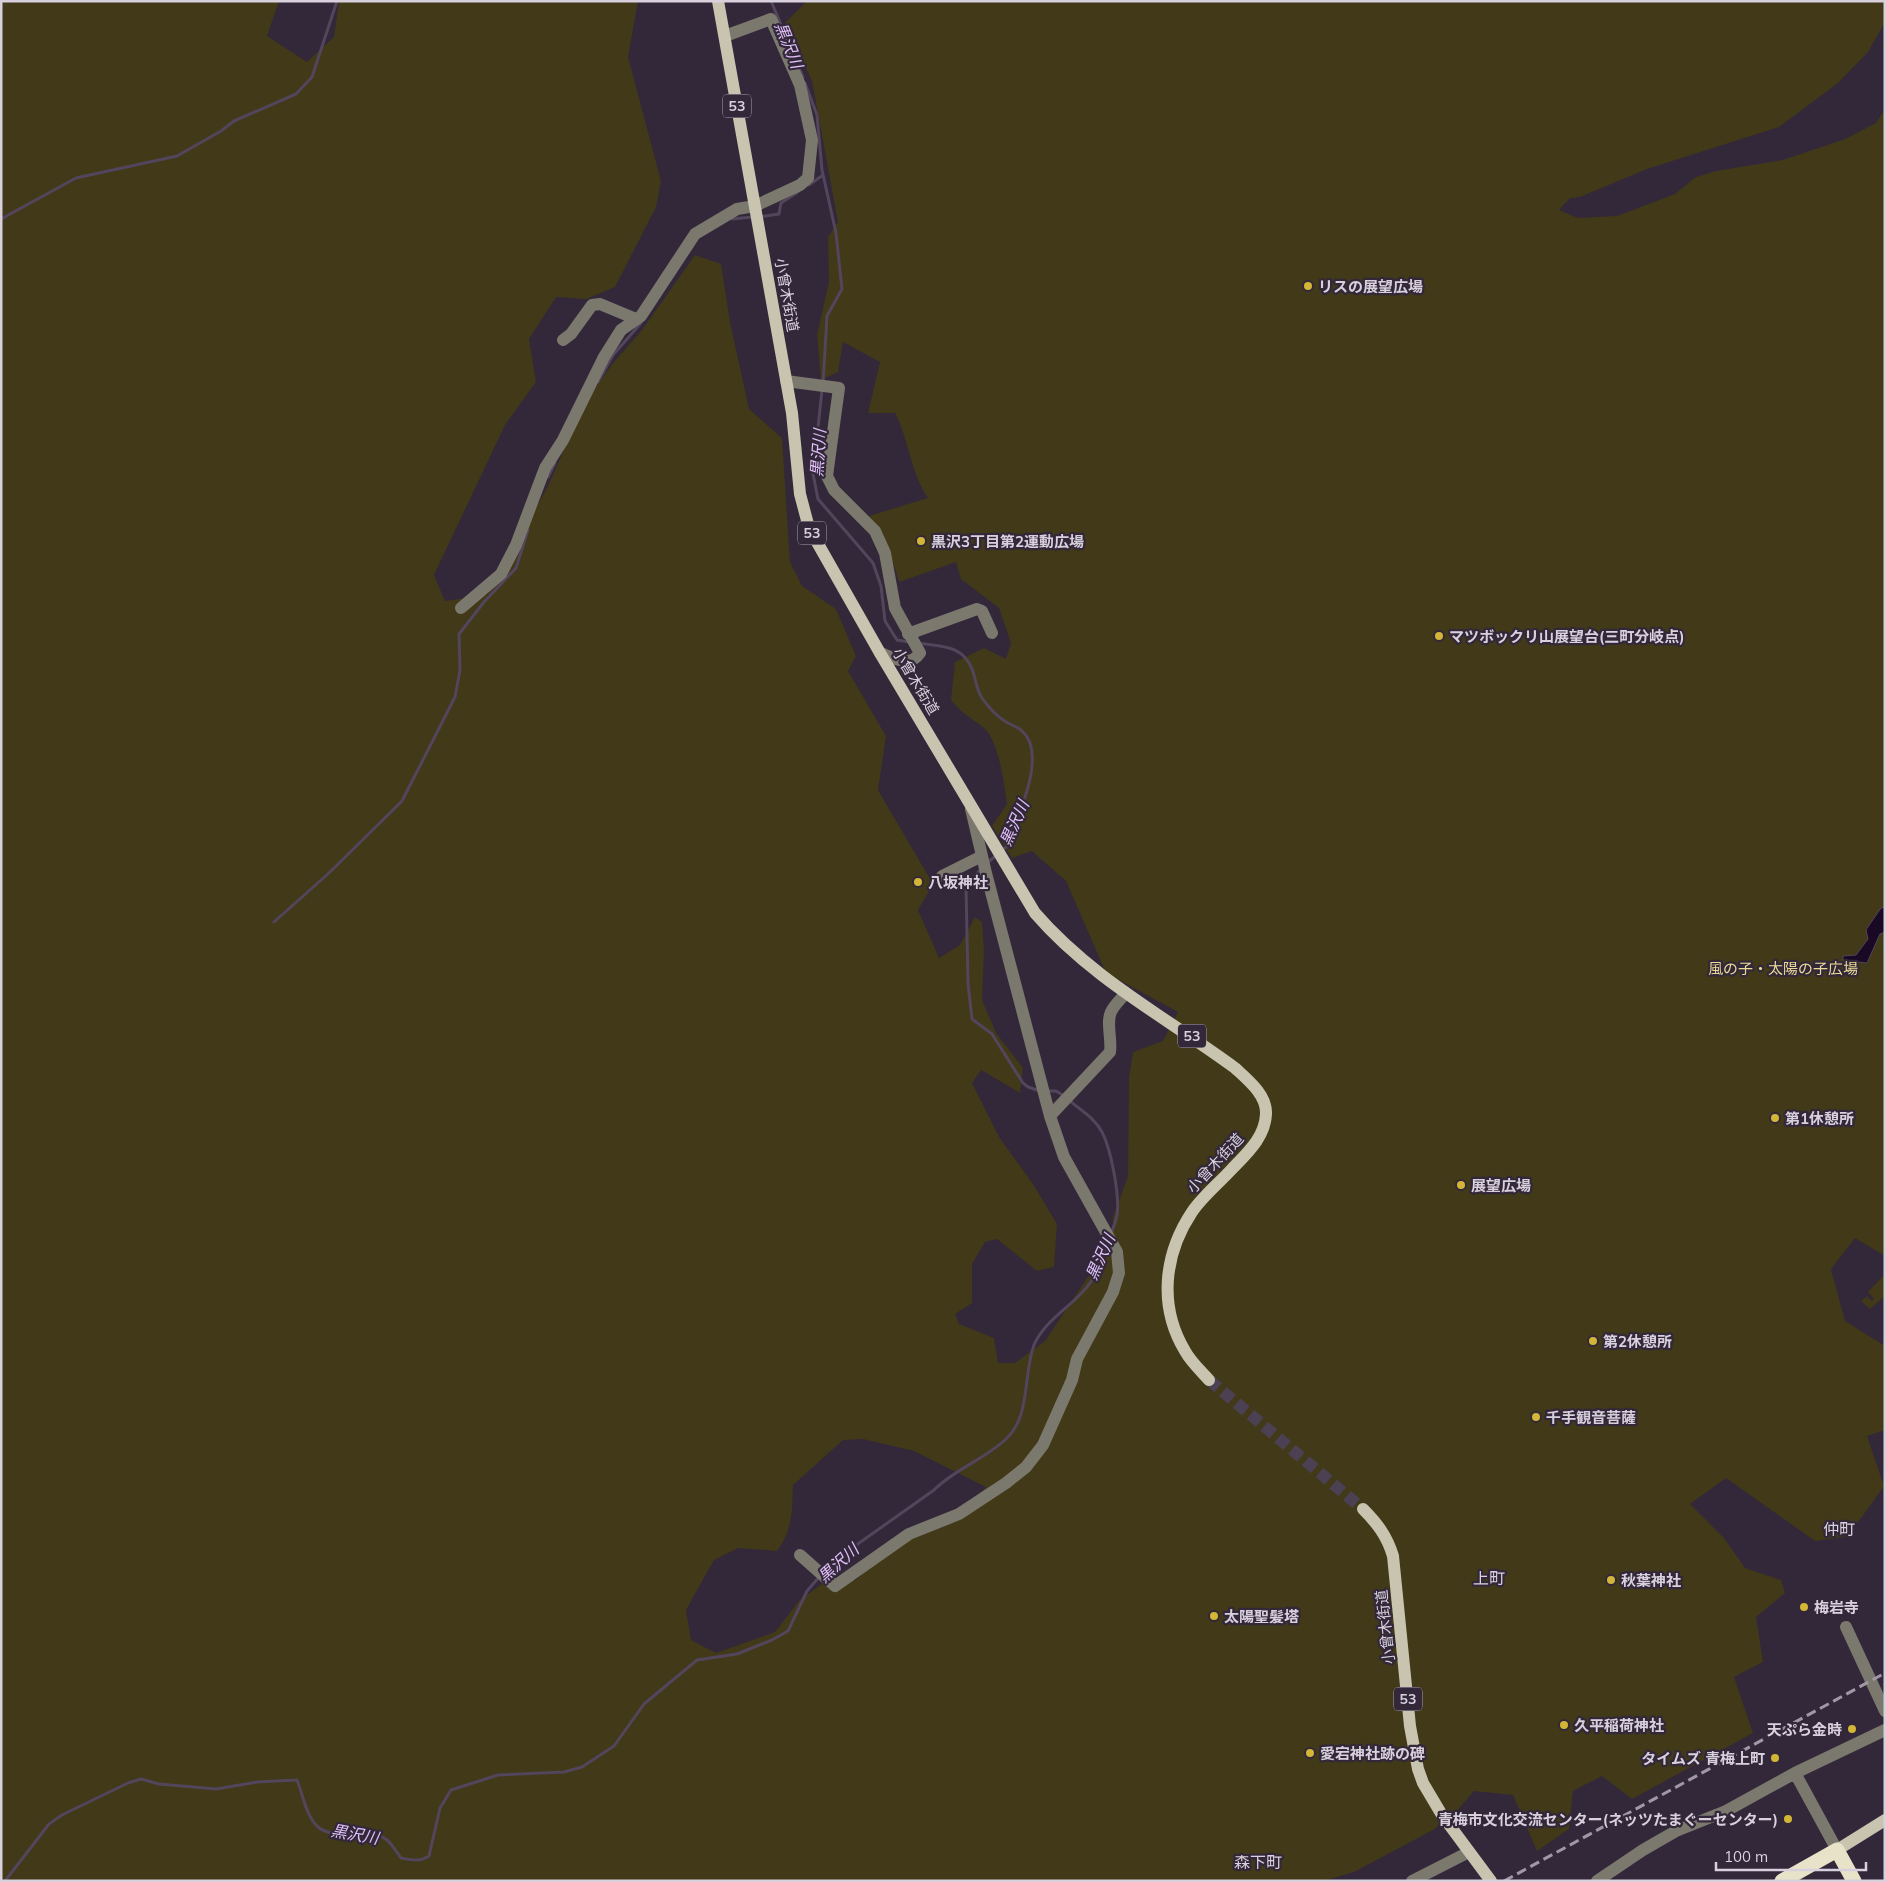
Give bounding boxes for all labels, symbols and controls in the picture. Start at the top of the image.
water label: 黒沢川 [771,19,808,73]
road number: 53 [723,94,751,118]
street label: 小曾木街道 [771,256,803,334]
place label: リスの展望広場 [1318,277,1423,296]
marker: リスの展望広場 [1302,280,1314,292]
water label: 黒沢川 [806,426,830,478]
road number: 53 [798,522,826,544]
place label: 黒沢3丁目第2運動広場 [931,532,1084,551]
marker: 黒沢3丁目第2運動広場 [915,535,927,547]
place label: マツボックリ山展望台(三町分岐点) [1449,627,1685,646]
marker: マツボックリ山展望台(三町分岐点) [1433,630,1445,642]
street label: 小曾木街道 [889,644,943,718]
water label: 黒沢川 [995,795,1034,849]
place label: 八坂神社 [928,873,988,892]
marker: 八坂神社 [912,876,924,888]
park label: 風の子・太陽の子広場 [1708,959,1858,978]
road number: 53 [1178,1024,1206,1048]
place label: 第1休憩所 [1785,1109,1854,1128]
marker: 第1休憩所 [1769,1112,1781,1124]
street label: 小曾木街道 [1182,1129,1248,1197]
place label: 展望広場 [1471,1176,1531,1195]
marker: 展望広場 [1455,1179,1467,1191]
water label: 黒沢川 [1081,1229,1120,1283]
place label: 第2休憩所 [1603,1332,1672,1351]
marker: 第2休憩所 [1587,1335,1599,1347]
place label: 千手観音菩薩 [1546,1408,1636,1427]
marker: 千手観音菩薩 [1530,1411,1542,1423]
district label: 仲町 [1823,1519,1855,1539]
water label: 黒沢川 [813,1538,864,1586]
district label: 上町 [1473,1568,1505,1588]
place label: 秋葉神社 [1621,1571,1681,1590]
marker: 秋葉神社 [1605,1574,1617,1586]
street label: 小曾木街道 [1372,1589,1398,1665]
place label: 梅岩寺 [1814,1598,1859,1617]
marker: 梅岩寺 [1798,1601,1810,1613]
place label: 太陽聖髪塔 [1224,1607,1299,1626]
marker: 太陽聖髪塔 [1208,1610,1220,1622]
road number: 53 [1394,1688,1422,1710]
place label: 久平稲荷神社 [1574,1716,1664,1735]
marker: 久平稲荷神社 [1558,1719,1570,1731]
place label: 天ぷら金時 [1767,1720,1842,1739]
marker: 天ぷら金時 [1846,1723,1858,1735]
place label: 愛宕神社跡の碑 [1320,1744,1425,1763]
marker: 愛宕神社跡の碑 [1304,1747,1316,1759]
place label: タイムズ 青梅上町 [1641,1749,1765,1768]
marker: タイムズ 青梅上町 [1769,1752,1781,1764]
place label: 青梅市文化交流センター(ネッツたまぐーセンター) [1438,1810,1778,1829]
marker: 青梅市文化交流センター(ネッツたまぐーセンター) [1782,1813,1794,1825]
water label: 黒沢川 [330,1820,382,1848]
scale bar [1716,1840,1866,1872]
text: 100 m [1724,1847,1768,1866]
district label: 森下町 [1234,1852,1282,1872]

